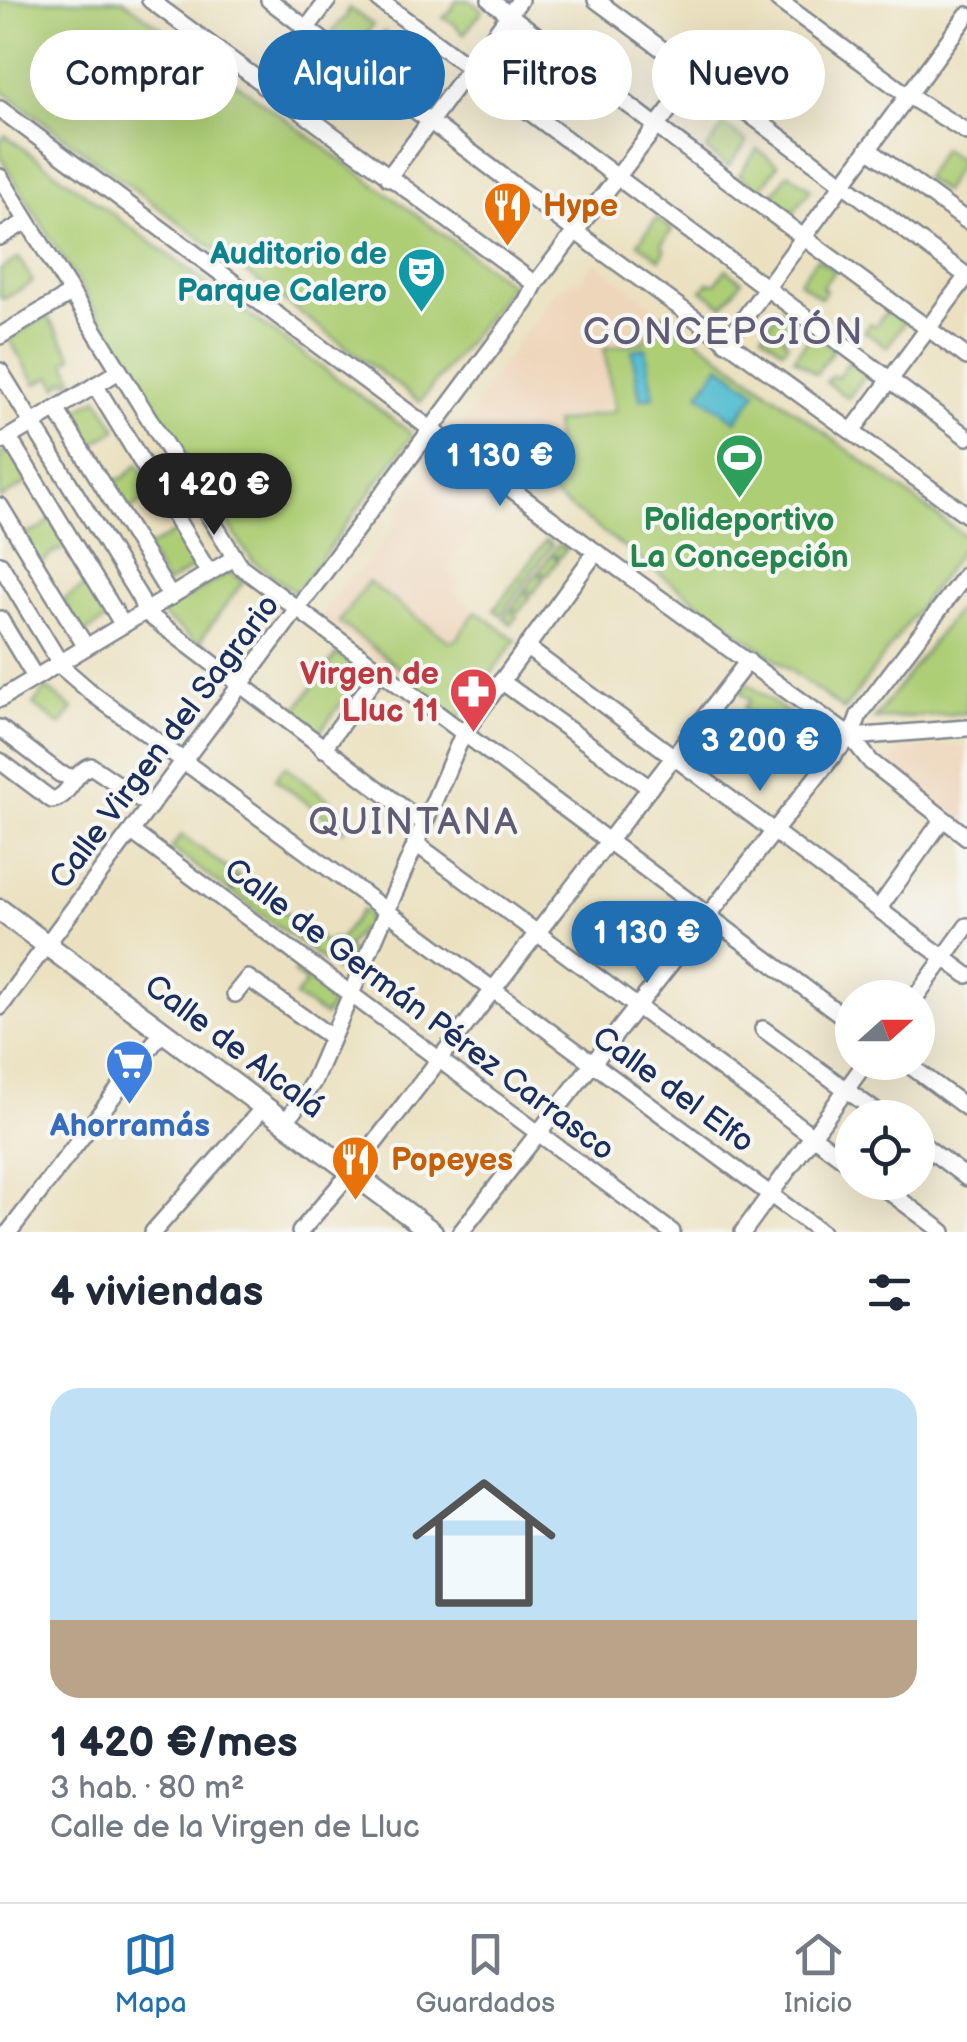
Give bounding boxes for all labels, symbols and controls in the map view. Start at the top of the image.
chip: Comprar [30,30,238,120]
chip: Alquilar [258,30,445,120]
chip: Filtros [465,30,632,120]
chip: Nuevo [652,30,825,120]
restaurant icon: Hype [482,180,534,248]
place label: Hype [543,187,618,226]
place label: Auditorio de Parque Calero [177,235,387,311]
theatre icon: Auditorio de Parque Calero [396,246,448,314]
district label: CONCEPCIÓN [583,309,865,355]
pin: 1 130 € [408,424,592,509]
sports icon: Polideportivo La Concepción [713,432,765,500]
text: 1 130 € [447,437,553,476]
pin: 1 420 € [122,453,306,538]
text: 1 420 € [158,466,270,505]
place label: Polideportivo La Concepción [629,501,849,577]
street label: Calle Virgen del Sagrario [42,587,288,897]
place label: Virgen de Lluc 11 [300,655,439,731]
pharmacy icon: Virgen de Lluc 11 [448,666,500,734]
pin: 3 200 € [668,709,852,794]
text: 3 200 € [701,722,819,761]
district label: QUINTANA [308,800,520,845]
street label: Calle de Germán Pérez Carrasco [216,850,622,1170]
pin: 1 130 € [555,901,739,986]
text: 1 130 € [594,914,700,953]
street label: Calle de Alcalá [136,967,332,1127]
north arrow [835,980,935,1080]
map controls [835,980,935,1200]
street label: Calle del Elfo [584,1018,762,1162]
supermarket icon: Ahorramás [104,1038,156,1106]
button: locate [835,1100,935,1200]
place label: Ahorramás [49,1107,210,1146]
restaurant icon: Popeyes [330,1134,382,1202]
place label: Popeyes [391,1141,513,1180]
icon: filters [862,1265,917,1320]
text: 4 viviendas [50,1267,263,1318]
icon: home [394,1453,574,1633]
text: 1 420 €/mes [50,1718,298,1769]
text: 3 hab. · 80 m² [50,1769,245,1808]
text: Calle de la Virgen de Lluc [50,1808,420,1847]
tab: Mapa [114,1927,187,2020]
tab: Guardados [415,1927,555,2020]
tab: Inicio [784,1927,853,2020]

